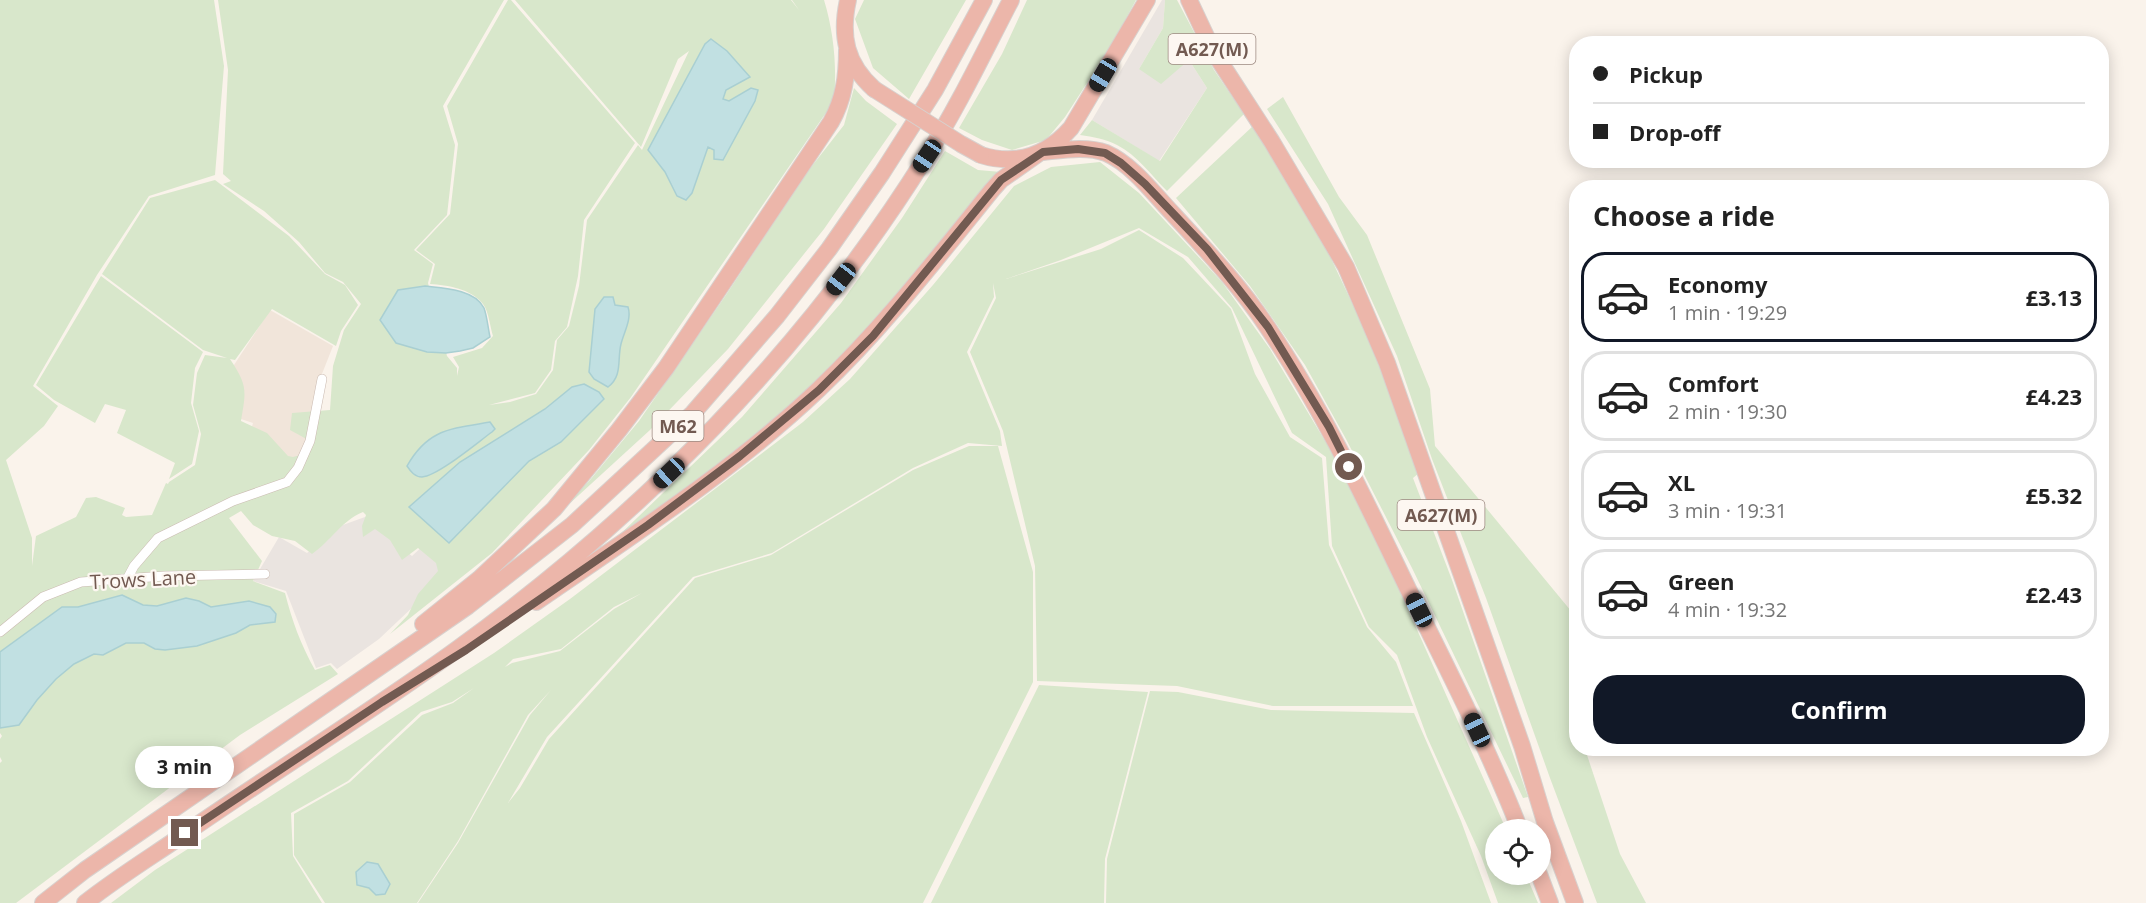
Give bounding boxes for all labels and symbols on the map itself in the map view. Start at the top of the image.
road number: A627(M) [1168,34,1256,64]
car [1086,55,1120,95]
car [909,136,945,176]
car [823,259,859,299]
road number: M62 [652,411,704,441]
route start [1335,453,1362,480]
car [650,454,688,492]
road number: A627(M) [1398,500,1484,530]
street label: Trows Lane [89,563,197,595]
car [1403,590,1435,630]
car [1461,710,1493,750]
callout: 3 min [136,746,234,788]
route end [171,819,198,846]

